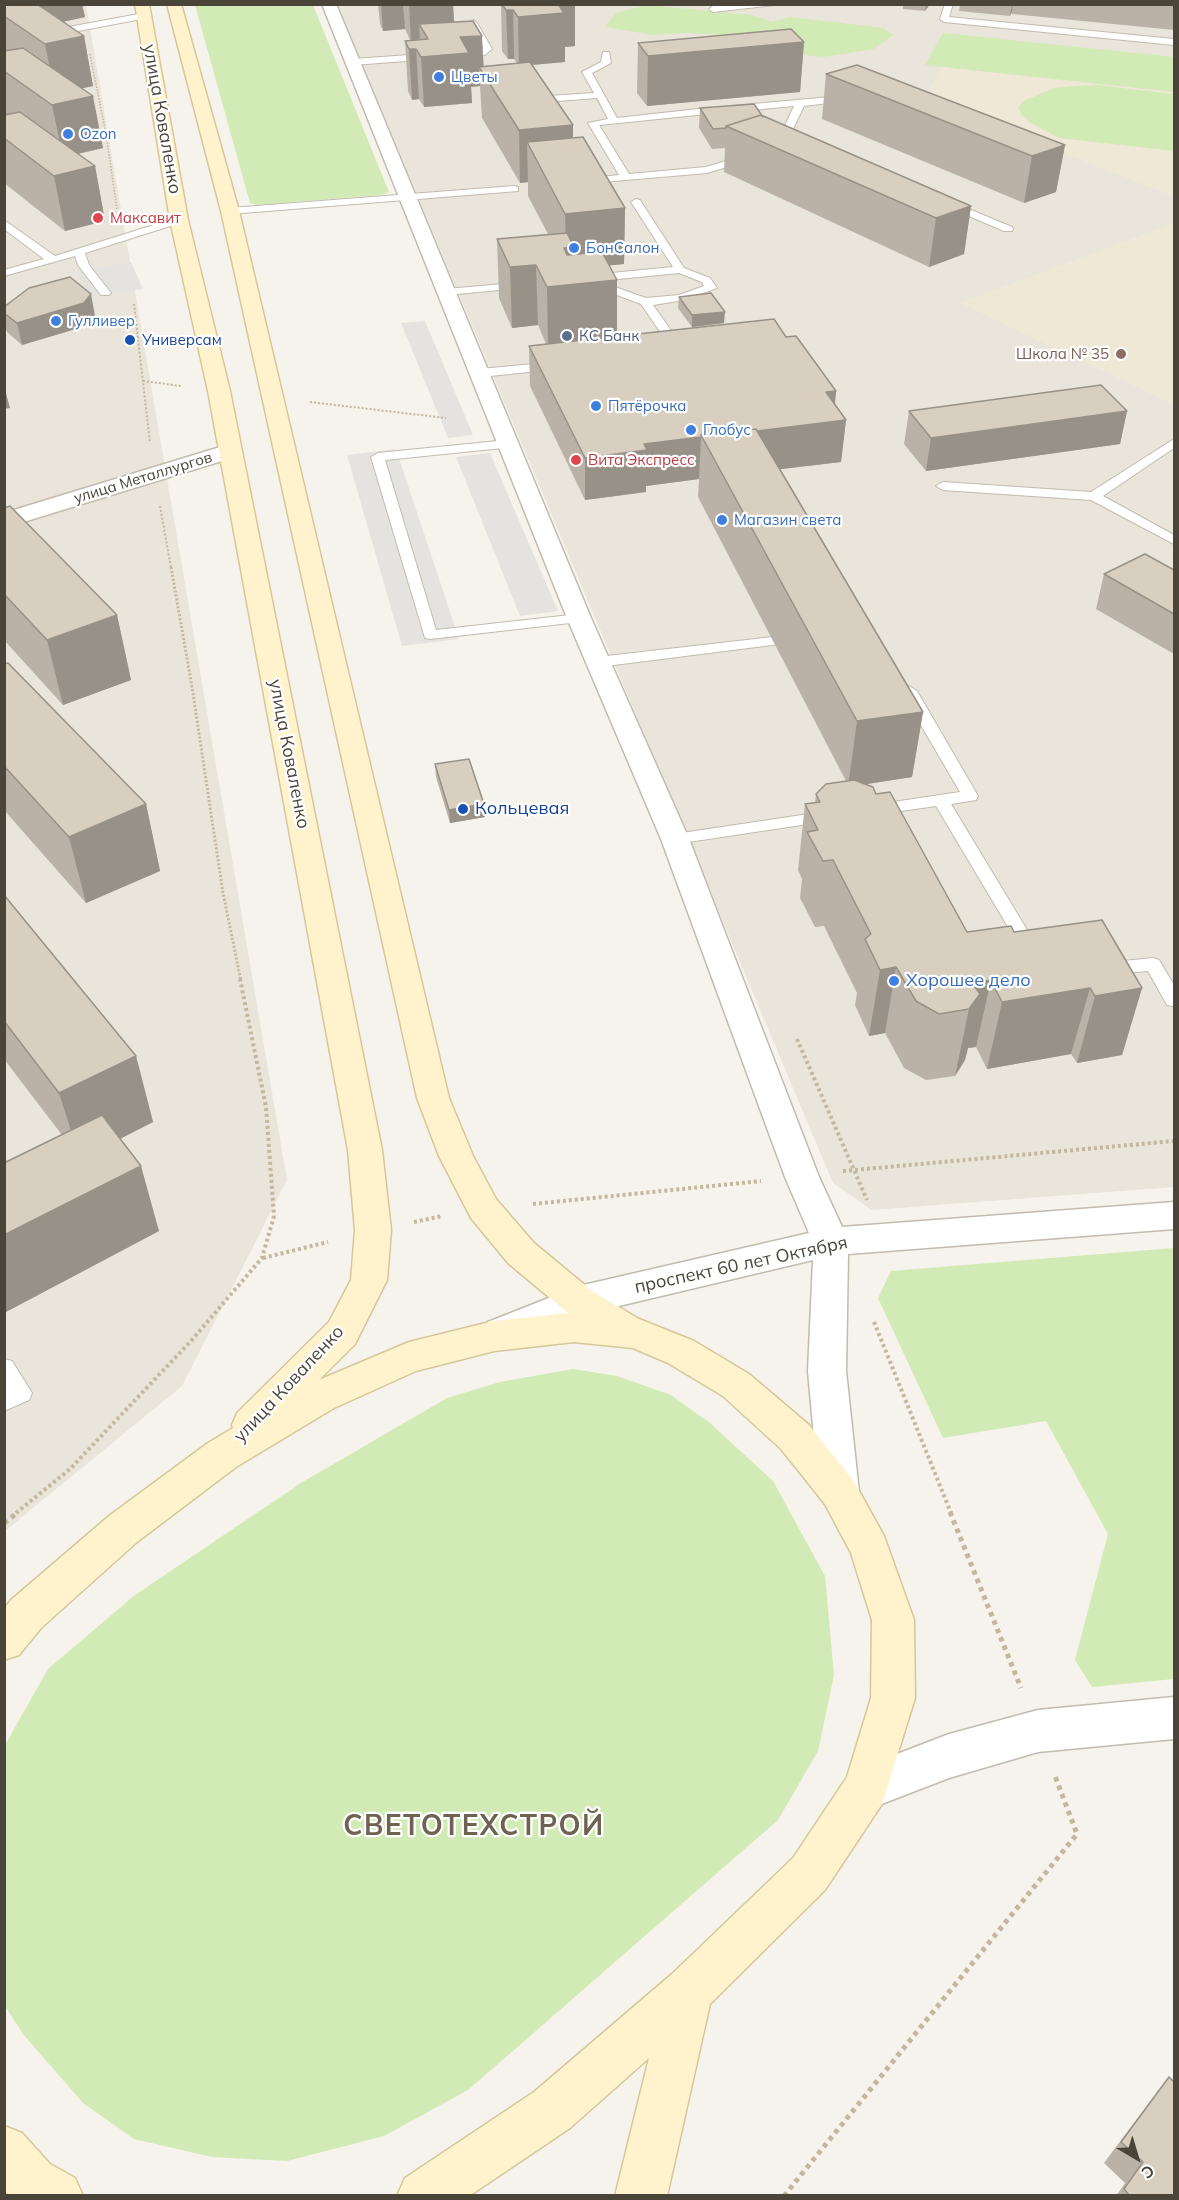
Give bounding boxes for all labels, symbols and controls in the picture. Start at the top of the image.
street label: улица Коваленко [138,42,186,196]
place label: Цветы [451,68,498,86]
marker: Цветы [432,70,446,84]
place label: Ozon [80,125,117,143]
marker: Ozon [61,127,75,141]
place label: Максавит [110,209,181,227]
marker: Максавит [91,211,105,225]
place label: БонСалон [586,239,660,257]
marker: БонСалон [567,241,581,255]
place label: Гулливер [68,312,135,330]
marker: Гулливер [49,314,63,328]
place label: КС Банк [579,327,639,345]
marker: КС Банк [560,329,574,343]
place label: Универсам [142,331,222,349]
marker: Универсам [123,333,137,347]
place label: Школа № 35 [1016,345,1109,363]
marker: Школа № 35 [1114,347,1128,361]
place label: Пятёрочка [608,397,686,415]
marker: Пятёрочка [589,399,603,413]
place label: Глобус [703,421,751,439]
marker: Глобус [684,423,698,437]
street label: улица Металлургов [72,448,214,508]
place label: Вита Экспресс [588,451,695,469]
marker: Вита Экспресс [569,453,583,467]
place label: Магазин света [734,511,842,529]
marker: Магазин света [715,513,729,527]
street label: улица Коваленко [264,677,314,831]
place label: Кольцевая [475,798,569,820]
marker: Кольцевая [456,802,470,816]
place label: Хорошее дело [906,970,1031,992]
marker: Хорошее дело [887,974,901,988]
street label: проспект 60 лет Октября [633,1232,849,1298]
street label: улица Коваленко [229,1321,349,1447]
district label: СВЕТОТЕХСТРОЙ [343,1810,605,1844]
north arrow [1107,2128,1167,2188]
text: С [1138,2161,1159,2183]

